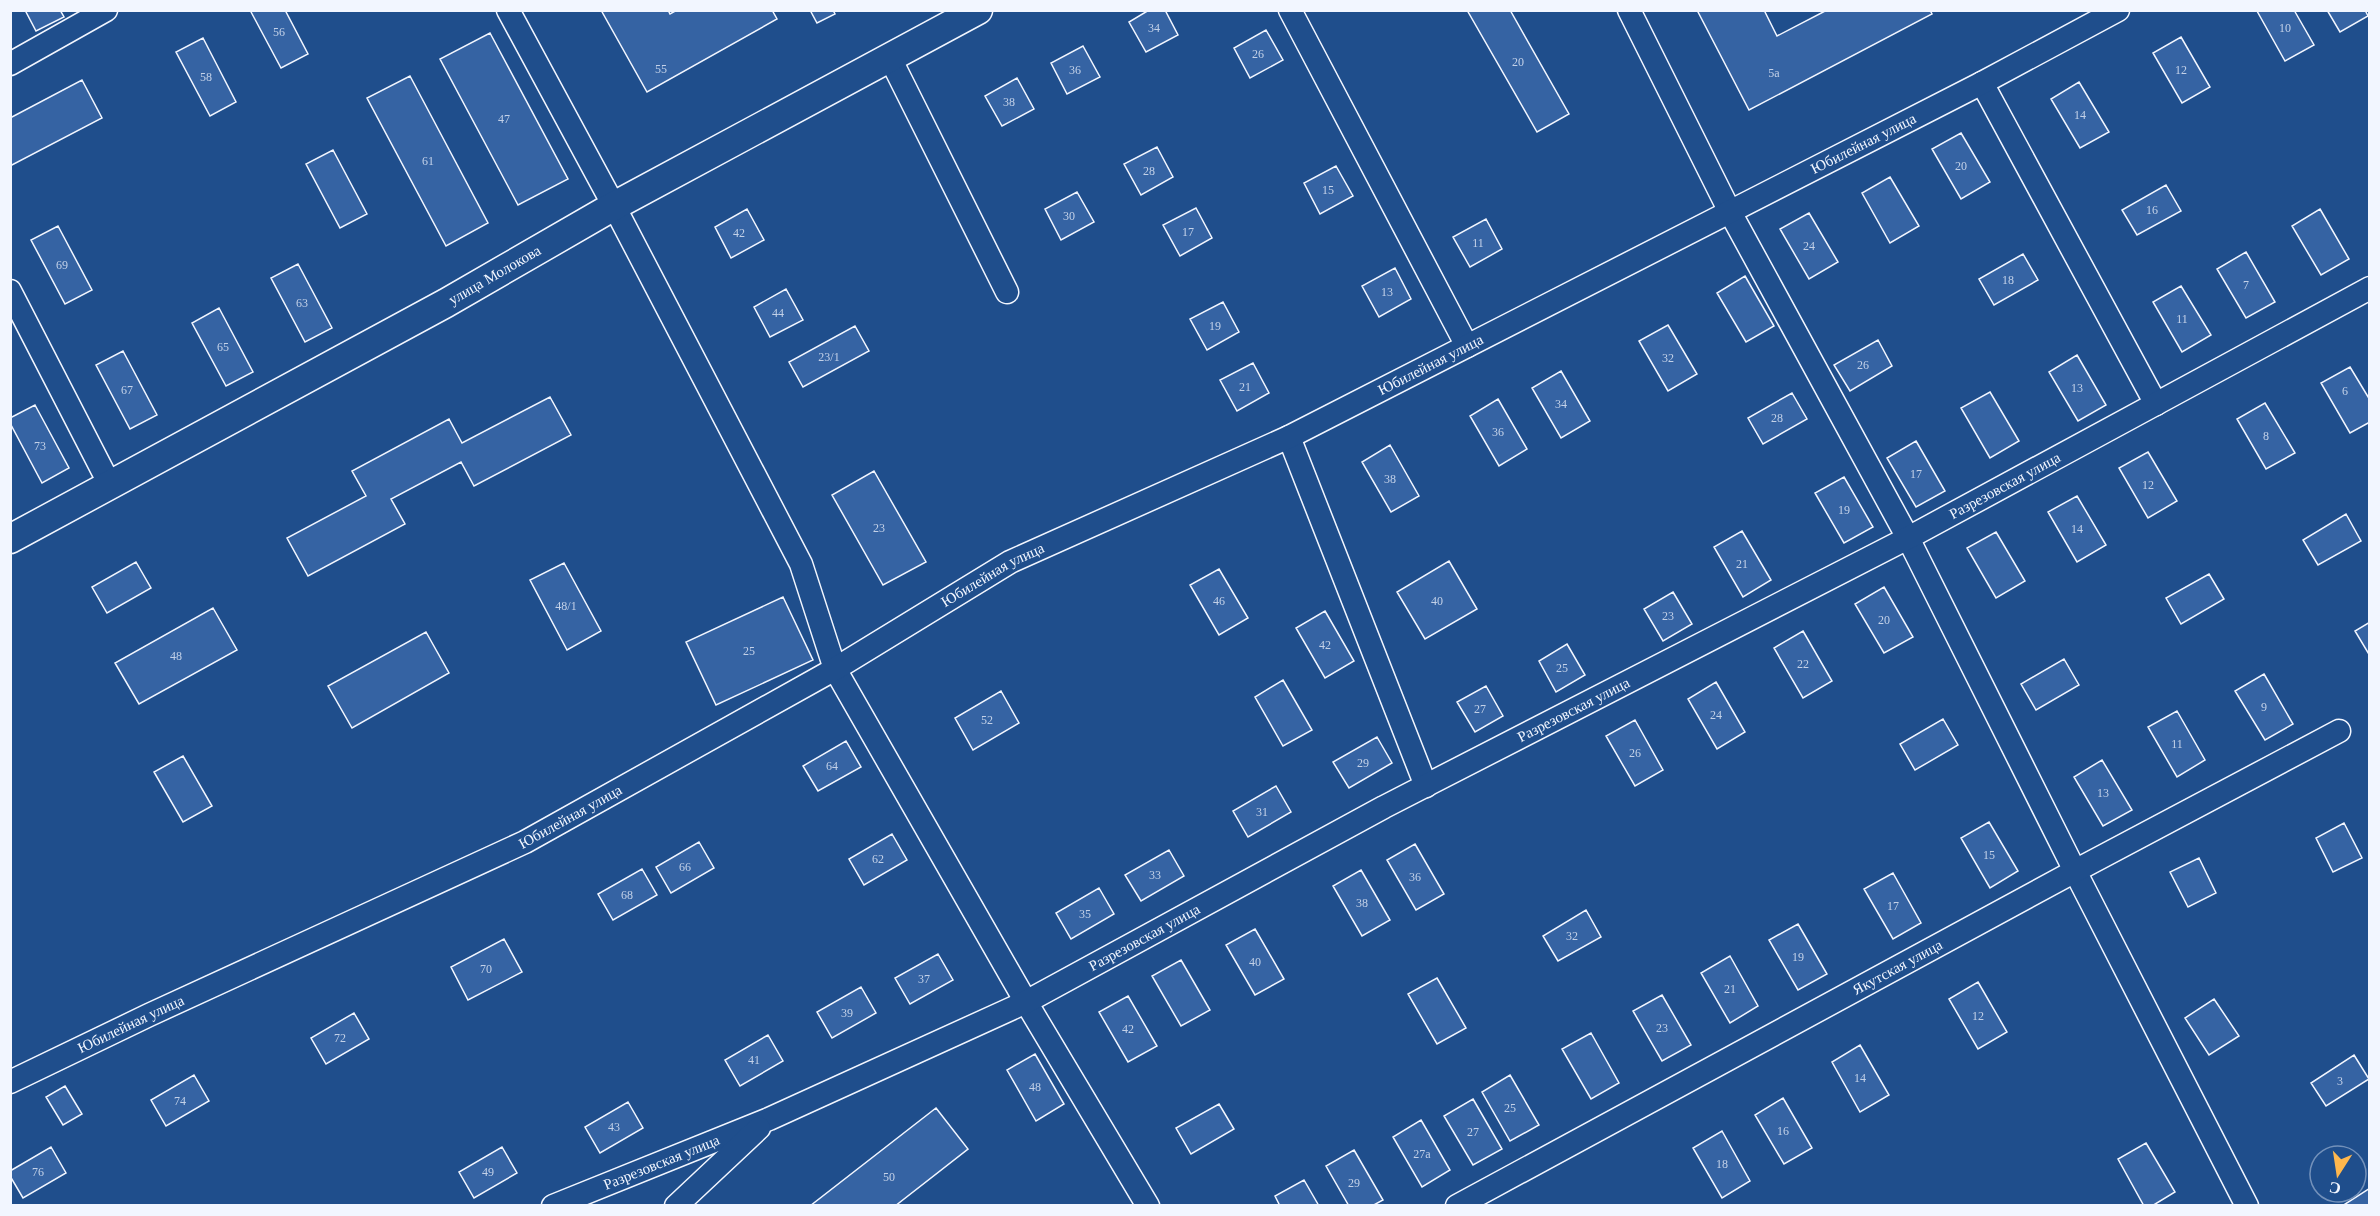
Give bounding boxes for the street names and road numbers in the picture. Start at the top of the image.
street label: Юбилейная улица [1808,110,1919,177]
street label: улица Молокова [446,242,544,308]
street label: Юбилейная улица [1375,331,1486,398]
street label: Разрезовская улица [1947,449,2063,522]
street label: Юбилейная улица [938,540,1047,610]
street label: Разрезовская улица [1515,674,1633,745]
street label: Юбилейная улица [516,781,625,852]
street label: Разрезовская улица [1086,901,1203,974]
street label: Якутская улица [1850,936,1945,998]
street label: Юбилейная улица [75,992,187,1056]
street label: Разрезовская улица [601,1132,722,1193]

